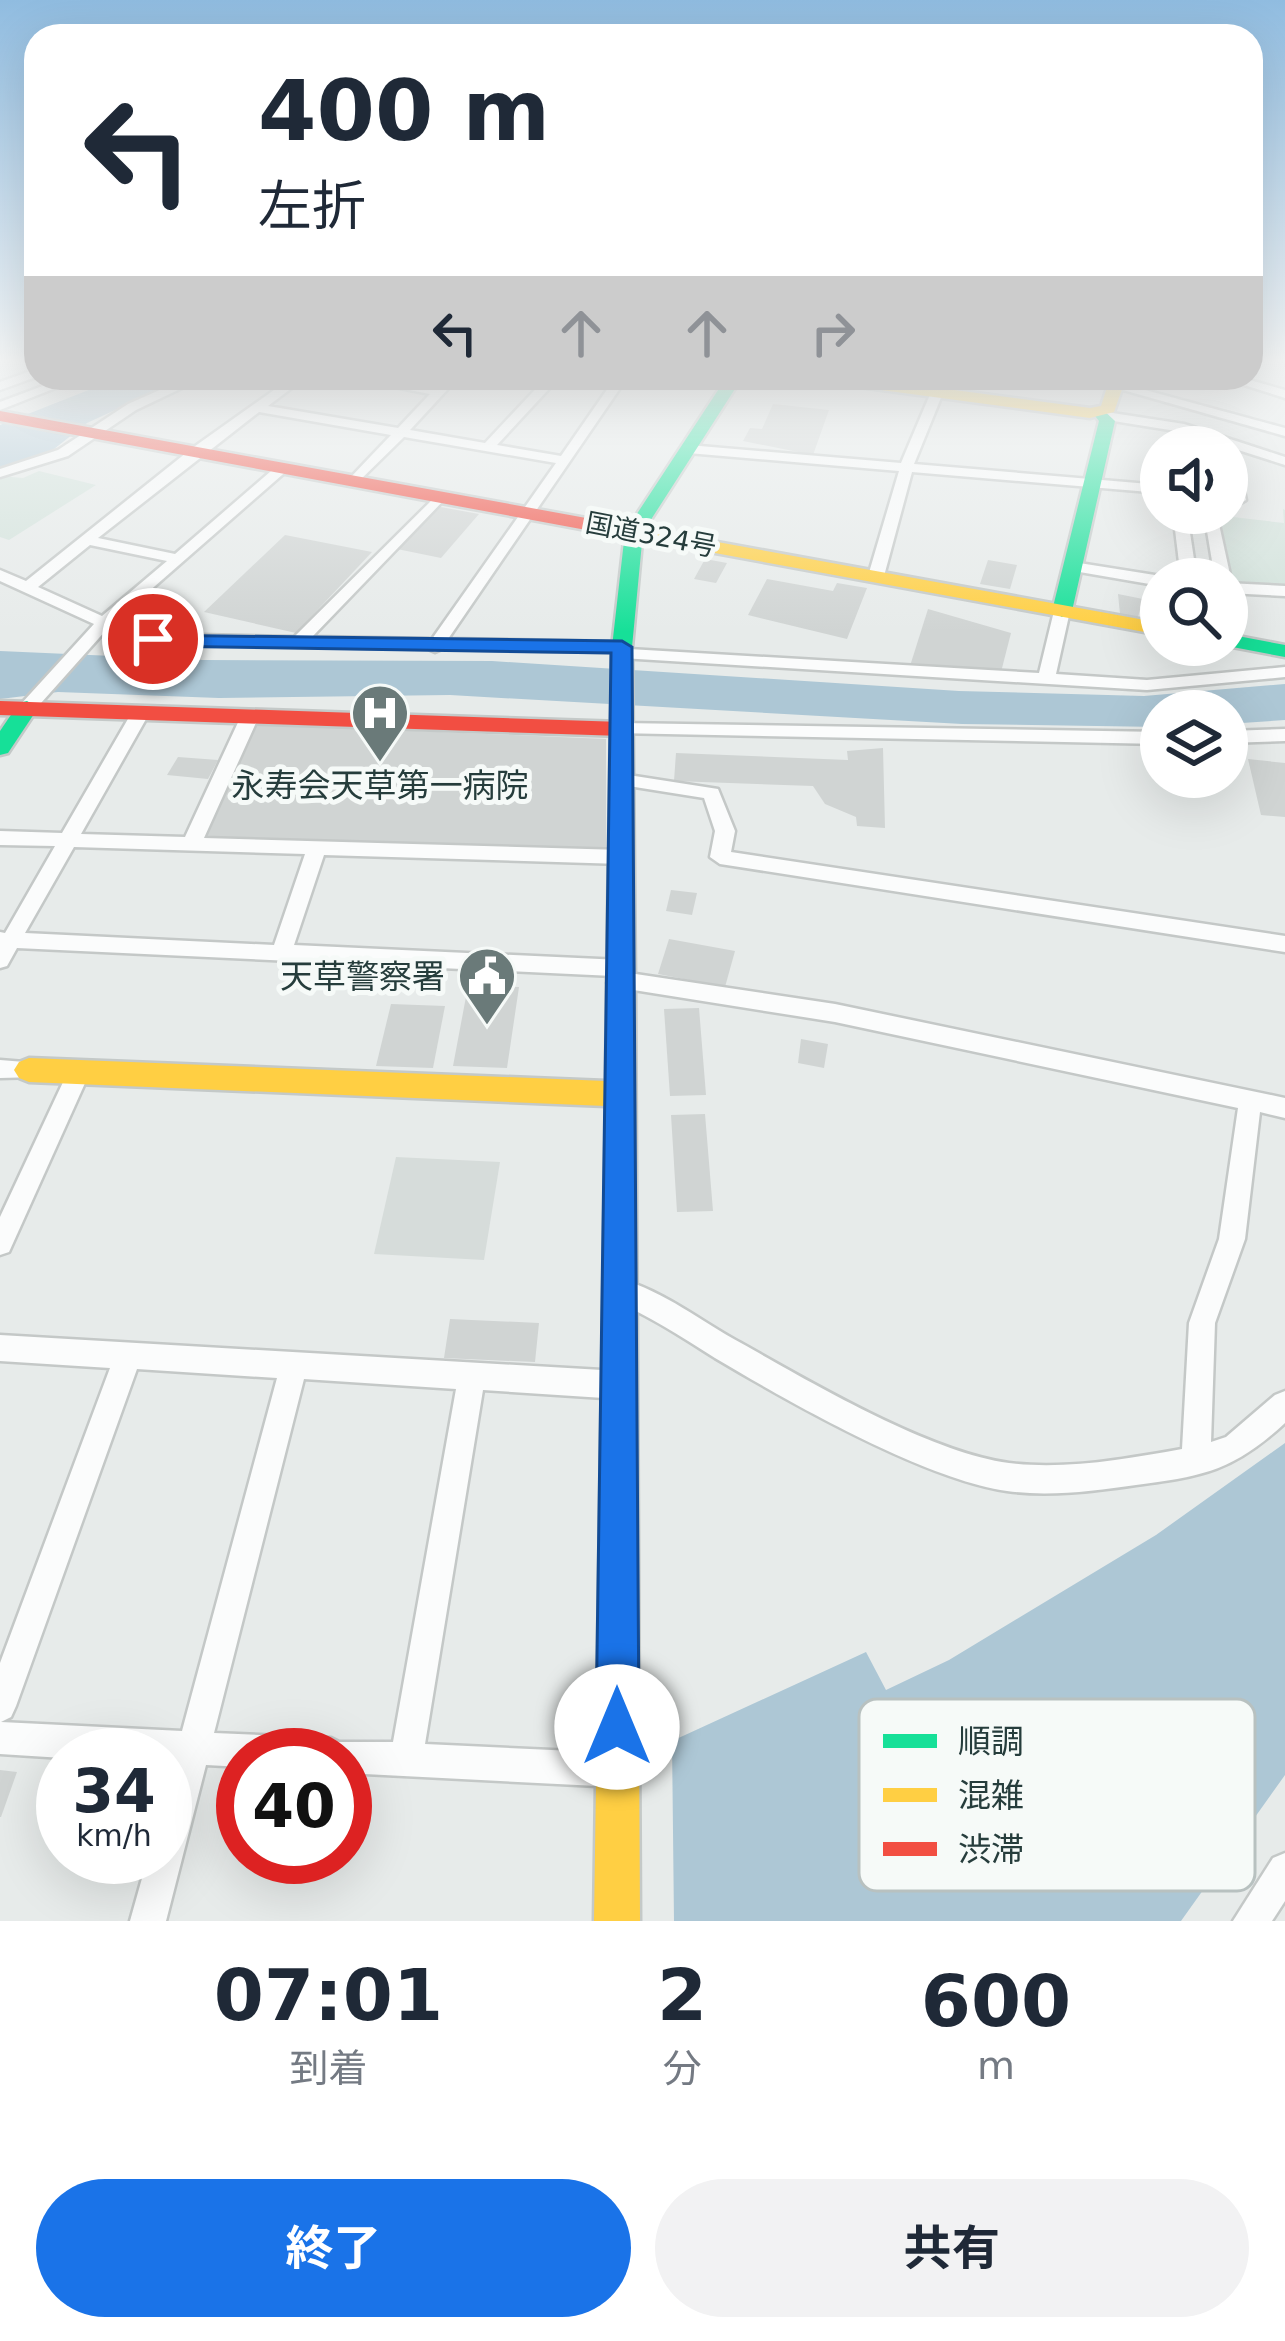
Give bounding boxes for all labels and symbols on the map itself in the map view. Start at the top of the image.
street label: 国道324号 [583,507,719,562]
pin [102,588,204,690]
hospital icon: 永寿会天草第一病院 [349,682,411,764]
place label: 永寿会天草第一病院 [232,766,529,805]
public building icon: 天草警察署 [456,945,518,1027]
place label: 天草警察署 [280,957,445,996]
position arrow [554,1664,680,1790]
legend [859,1699,1255,1891]
text: 順調 [958,1722,1024,1761]
speed limit sign: 40 [216,1728,372,1884]
text: 混雑 [958,1776,1024,1815]
text: 渋滞 [958,1830,1024,1869]

